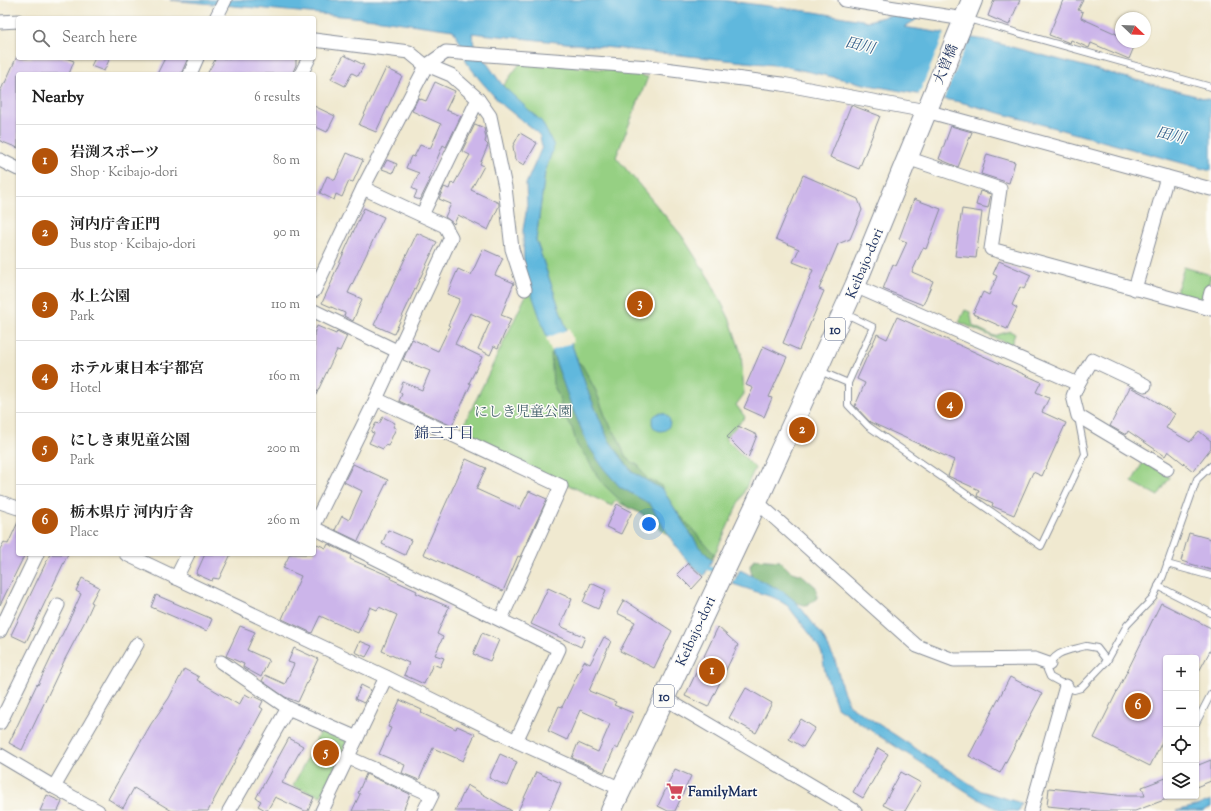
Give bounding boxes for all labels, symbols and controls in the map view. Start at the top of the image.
north arrow [1115,12,1151,48]
search box [16,16,316,60]
icon: search [30,27,52,49]
text: Search here [62,28,137,49]
water label: 田川 [843,33,879,61]
street label: 大曽橋 [930,42,964,88]
text: Nearby [32,86,84,110]
text: 6 results [254,89,300,107]
water label: 田川 [1154,123,1190,151]
text: 岩渕スポーツ [70,143,159,164]
text: 1 [43,152,47,170]
text: 80 m [273,152,300,170]
text: Shop · Keibajo-dori [70,164,178,182]
text: 河内庁舎正門 [70,215,160,236]
text: 2 [42,224,48,242]
text: 90 m [273,224,300,242]
street label: Keibajo-dori [842,225,890,302]
text: Bus stop · Keibajo-dori [70,236,196,254]
text: 水上公園 [70,287,130,308]
pin: 3 [627,289,653,319]
text: 3 [42,296,48,314]
text: 110 m [271,296,300,314]
text: Park [70,308,95,326]
road number: 10 [825,318,845,340]
text: ホテル東日本宇都宮 [70,359,204,380]
text: 4 [42,368,48,386]
text: 160 m [269,368,300,386]
text: Hotel [70,380,101,398]
pin: 4 [937,390,963,420]
park label: にしき児童公園 [474,403,572,423]
pin: 2 [789,415,815,445]
district label: 錦三丁目 [414,424,474,445]
text: にしき東児童公園 [70,431,190,452]
text: 5 [43,440,47,458]
text: 200 m [267,440,300,458]
text: Park [70,452,95,470]
text: 栃木県庁 河内庁舎 [70,503,193,524]
text: 6 [42,512,48,530]
text: 260 m [267,512,300,530]
your location [639,514,659,534]
text: Place [70,524,99,542]
street label: Keibajo-dori [672,594,722,670]
map controls [1163,655,1199,799]
button: + [1163,655,1199,691]
pin: 1 [699,656,725,686]
road number: 10 [654,685,674,707]
pin: 6 [1125,691,1151,721]
button: − [1163,691,1199,727]
button: locate [1163,727,1199,763]
pin: 5 [313,738,339,768]
button: layers [1163,763,1199,799]
supermarket icon: FamilyMart [665,781,685,801]
place label: FamilyMart [688,783,757,803]

